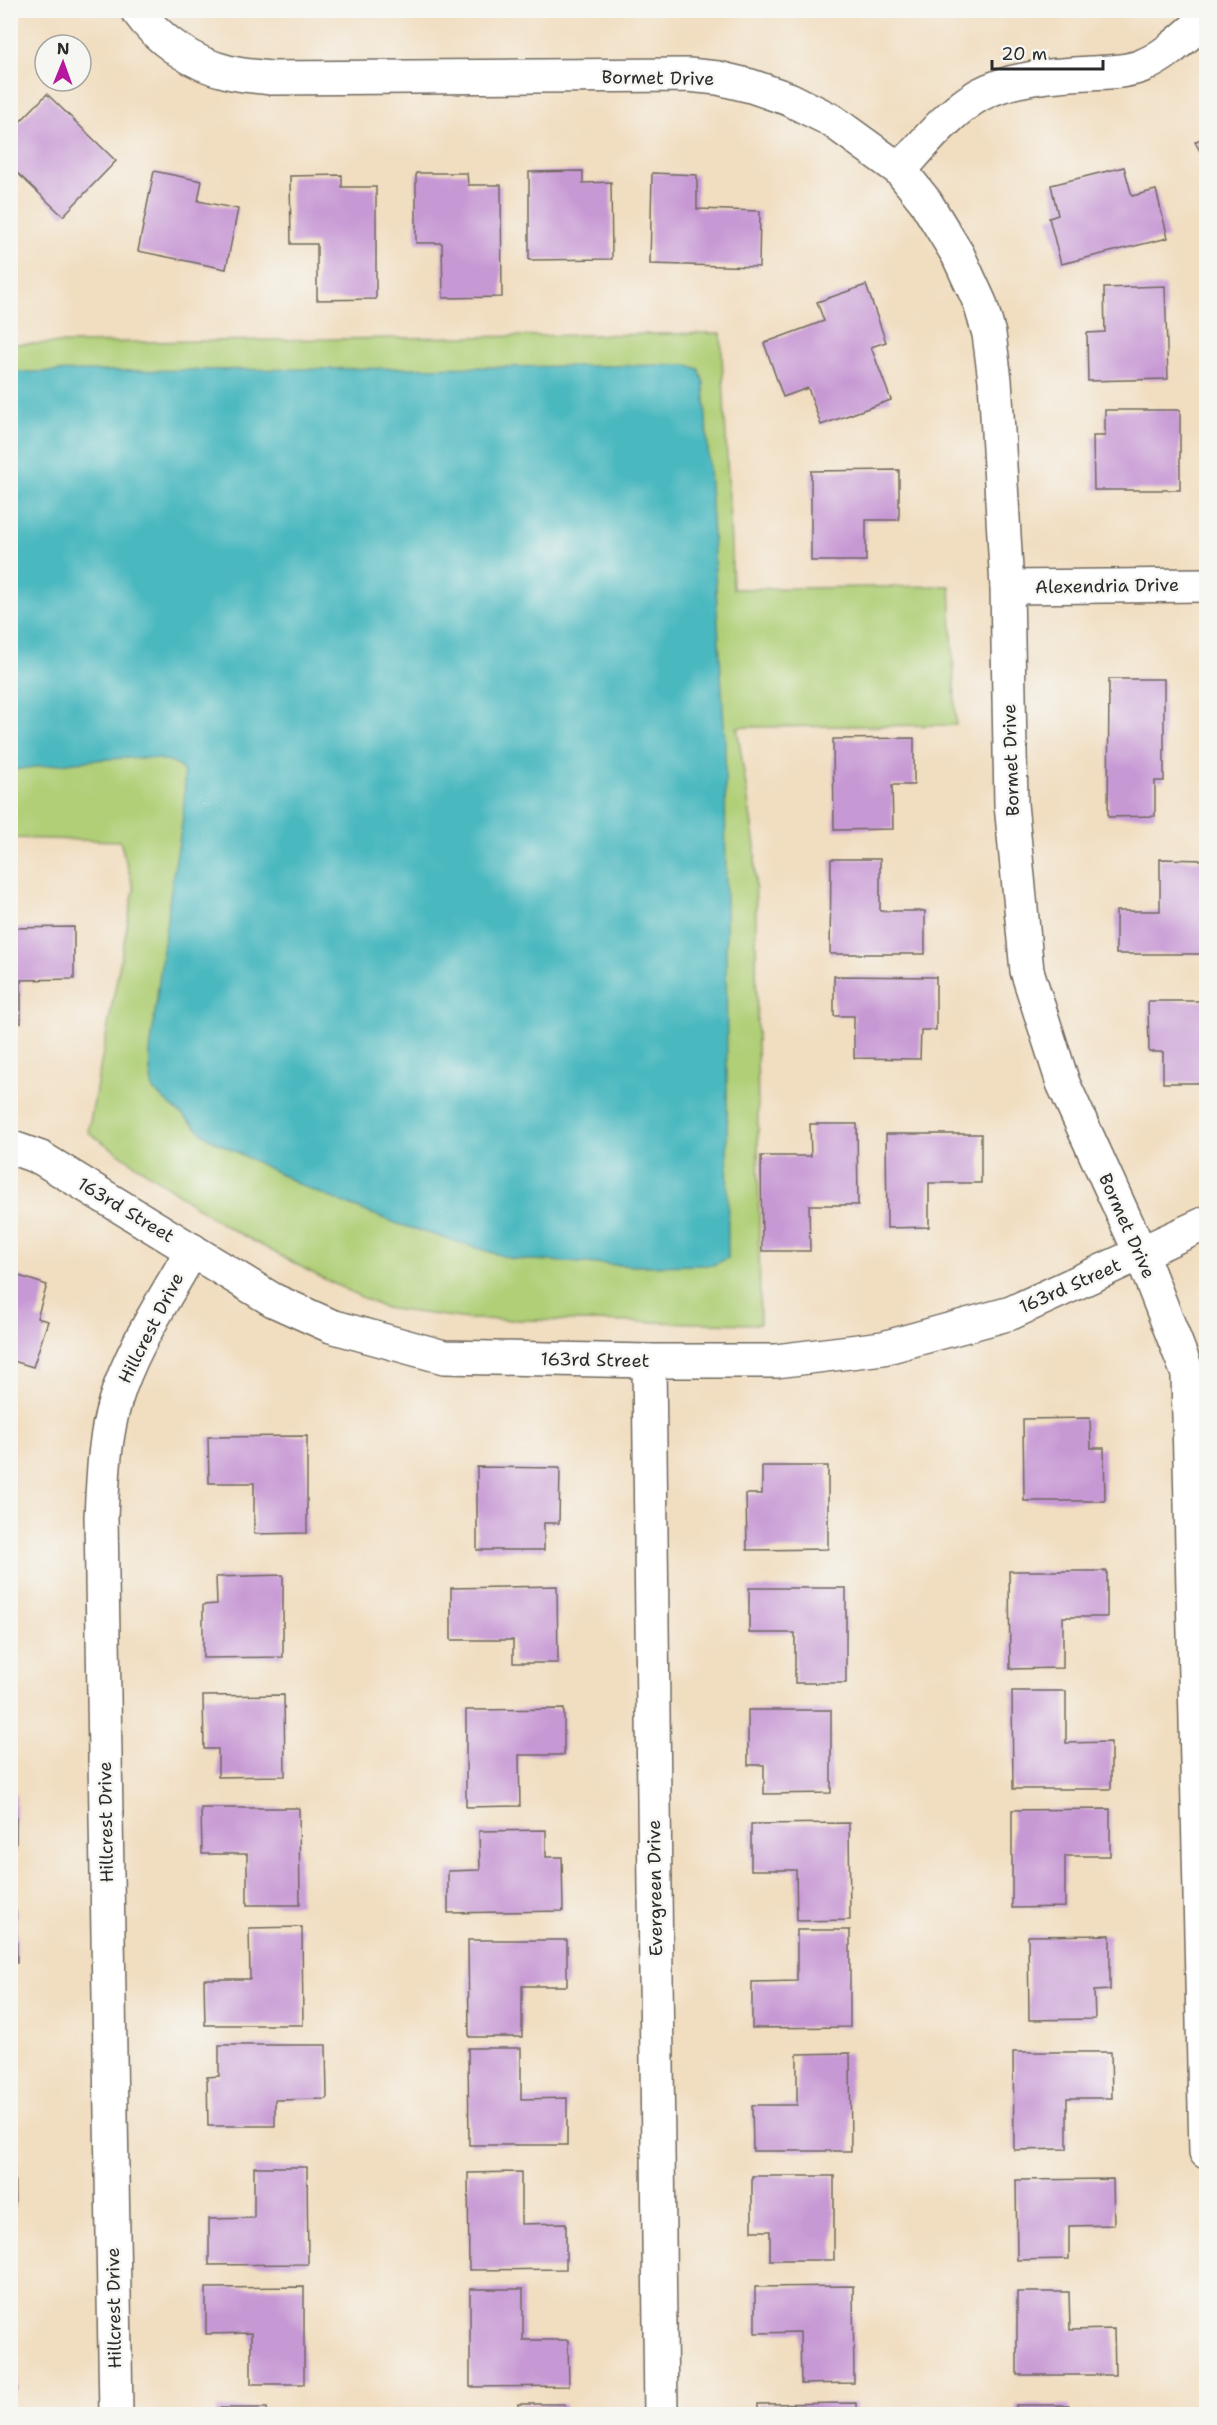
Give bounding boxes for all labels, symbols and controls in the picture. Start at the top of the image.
north arrow [33,33,93,93]
scale bar [992,33,1103,71]
text: N [57,38,70,59]
text: 20 m [1001,42,1047,66]
street label: Bormet Drive [601,65,715,91]
street label: Alexendria Drive [1035,573,1179,599]
street label: Bormet Drive [997,703,1025,817]
street label: Bormet Drive [1093,1170,1161,1282]
street label: 163rd Street [73,1172,179,1248]
street label: 163rd Street [1015,1253,1125,1319]
street label: Hillcrest Drive [113,1268,189,1388]
street label: 163rd Street [540,1347,650,1373]
street label: Hillcrest Drive [93,1761,119,1883]
street label: Evergreen Drive [642,1819,668,1957]
street label: Hillcrest Drive [101,2247,127,2369]

